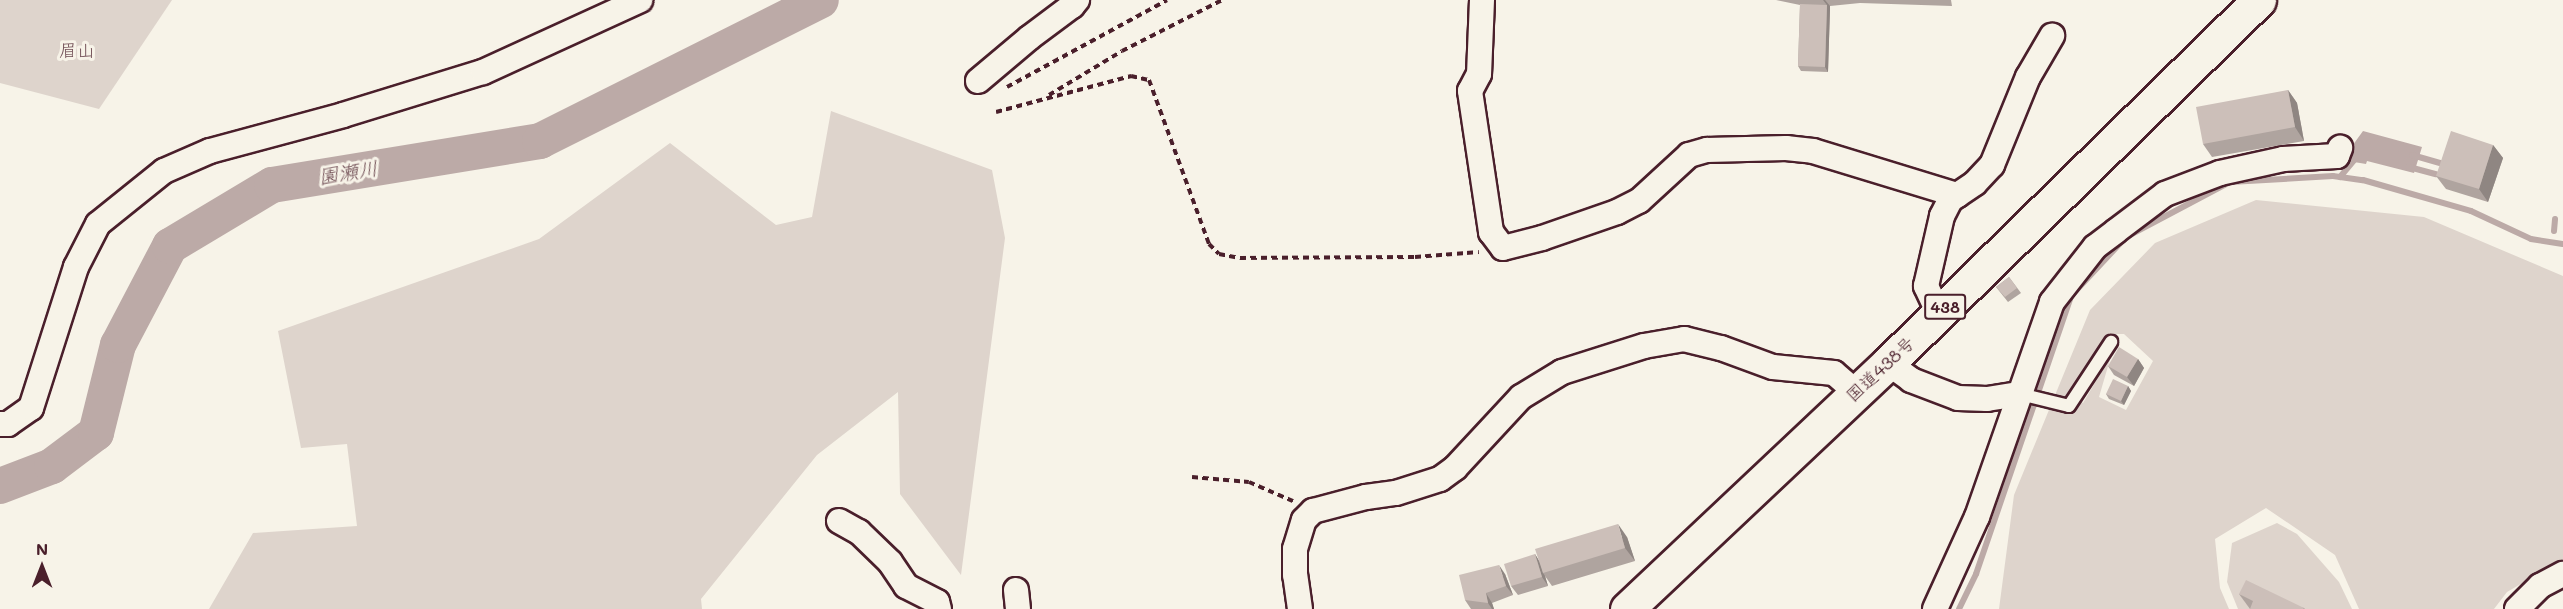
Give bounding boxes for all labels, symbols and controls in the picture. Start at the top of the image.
park label: 眉山 [59,39,95,61]
water label: 園瀬川 [316,155,380,189]
road number: 438 [1924,294,1966,320]
street label: 国道438号 [1841,332,1919,406]
north arrow [12,537,72,597]
text: N [36,538,48,559]

